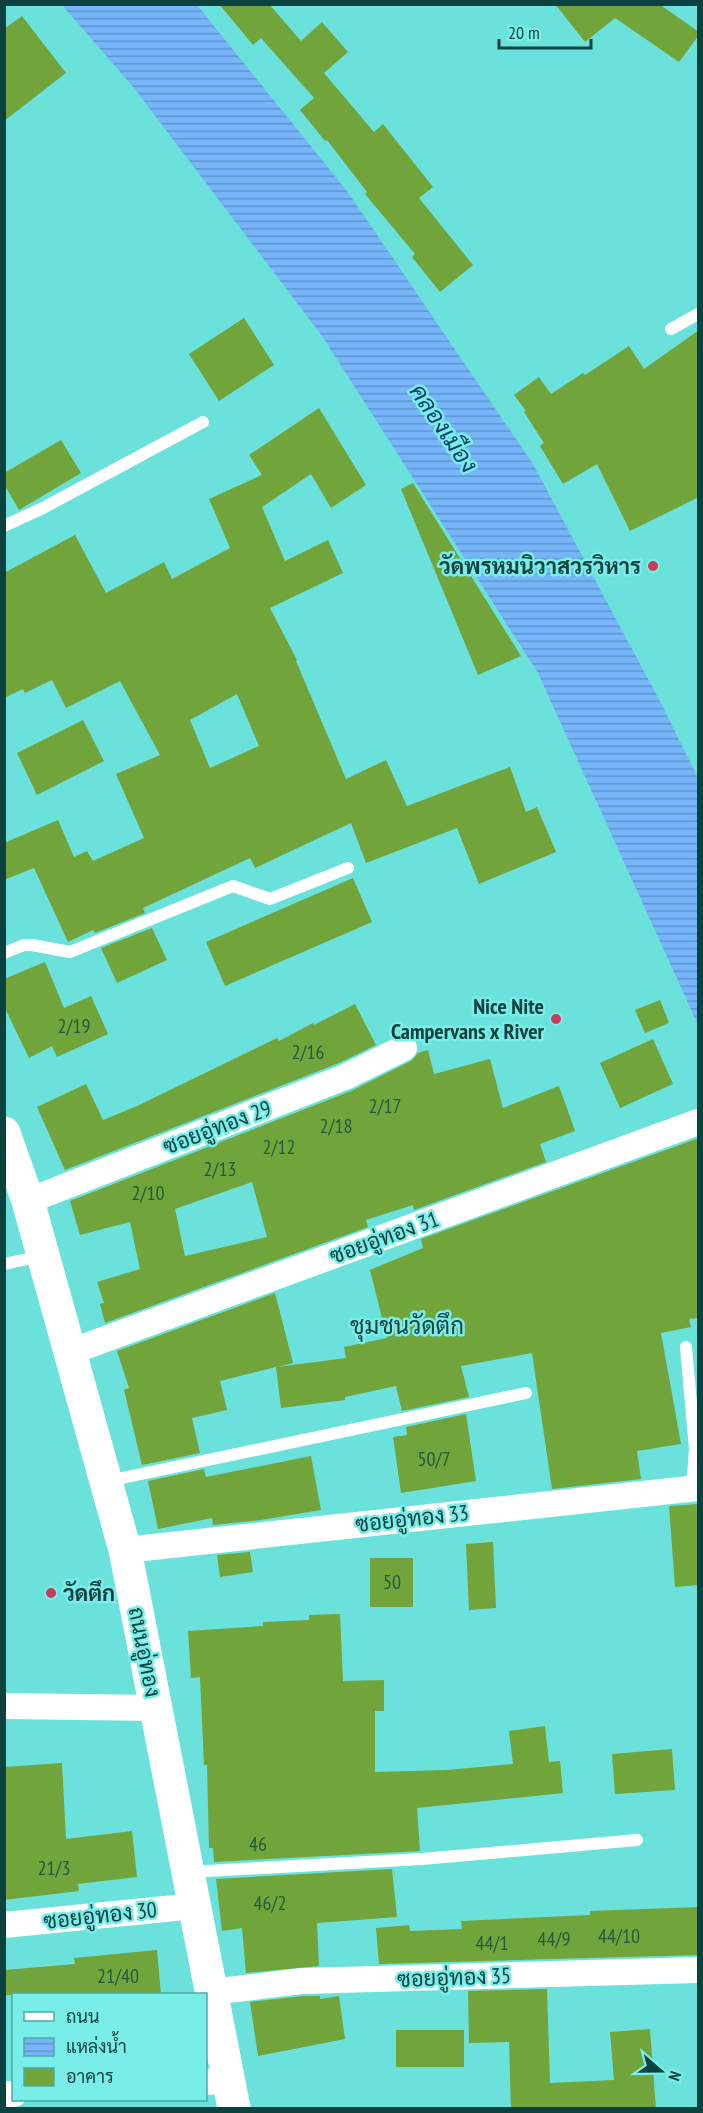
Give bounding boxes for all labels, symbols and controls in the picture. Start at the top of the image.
scale bar [499,12,590,50]
text: 20 m [508,21,540,44]
water label: คลองเมือง [403,378,485,478]
place label: วัดพรหมนิวาสวรวิหาร [439,552,641,580]
marker: วัดพรหมนิวาสวรวิหาร [646,559,660,573]
place label: Nice Nite Campervans x River [391,992,545,1045]
marker: Nice Nite Campervans x River [549,1012,563,1026]
house number: 2/19 [58,1013,90,1039]
house number: 2/16 [292,1039,324,1065]
house number: 2/17 [369,1093,401,1119]
street label: ซอยอู่ทอง 29 [159,1094,276,1162]
house number: 2/18 [320,1113,352,1139]
house number: 2/12 [263,1134,295,1160]
house number: 2/13 [204,1156,236,1182]
house number: 2/10 [132,1180,164,1206]
street label: ซอยอู่ทอง 31 [326,1204,443,1271]
district label: ชุมชนวัดตึก [350,1310,464,1342]
house number: 50/7 [418,1446,450,1472]
street label: ซอยอู่ทอง 33 [354,1498,470,1540]
house number: 50 [383,1569,401,1595]
place label: วัดตึก [63,1579,115,1607]
marker: วัดตึก [44,1586,58,1600]
street label: ถนนอู่ทอง [121,1605,167,1700]
house number: 46 [249,1831,267,1857]
house number: 21/3 [38,1855,70,1881]
house number: 46/2 [254,1890,286,1916]
street label: ซอยอู่ทอง 30 [42,1895,158,1937]
house number: 44/10 [598,1923,640,1949]
house number: 44/9 [538,1926,570,1952]
house number: 44/1 [476,1930,508,1956]
street label: ซอยอู่ทอง 35 [397,1961,511,1995]
house number: 21/40 [97,1963,139,1989]
legend [12,1993,207,2101]
text: ถนน [66,2005,99,2028]
text: แหล่งน้ำ [66,2031,127,2058]
north arrow [631,2041,691,2101]
text: อาคาร [66,2065,114,2088]
text: N [664,2069,686,2084]

